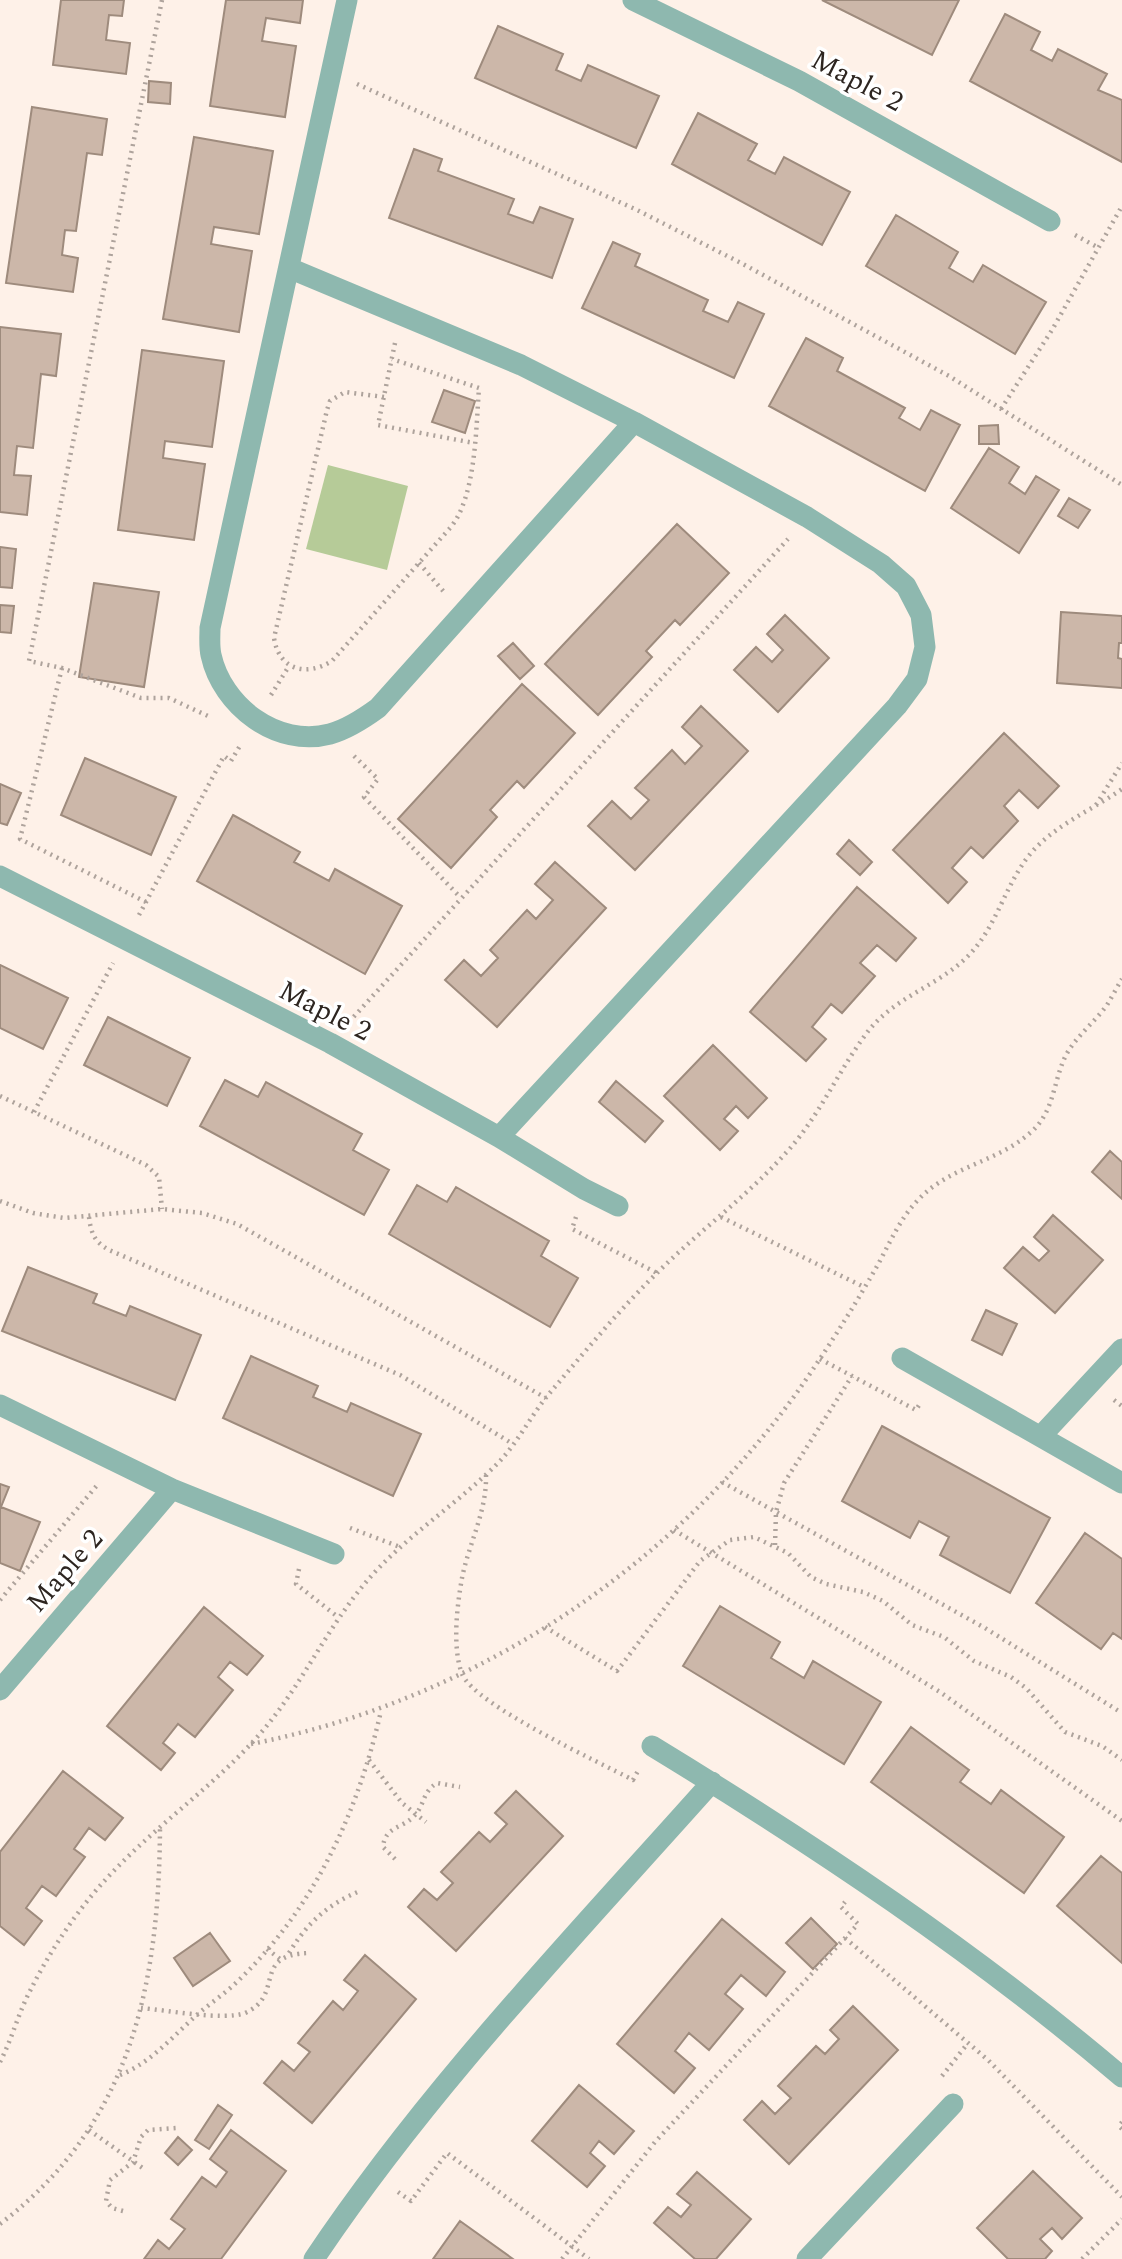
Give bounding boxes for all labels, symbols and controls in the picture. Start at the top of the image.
street label: Maple 2 [803,39,911,123]
street label: Maple 2 [271,969,379,1053]
street label: Maple 2 [16,1519,114,1623]

